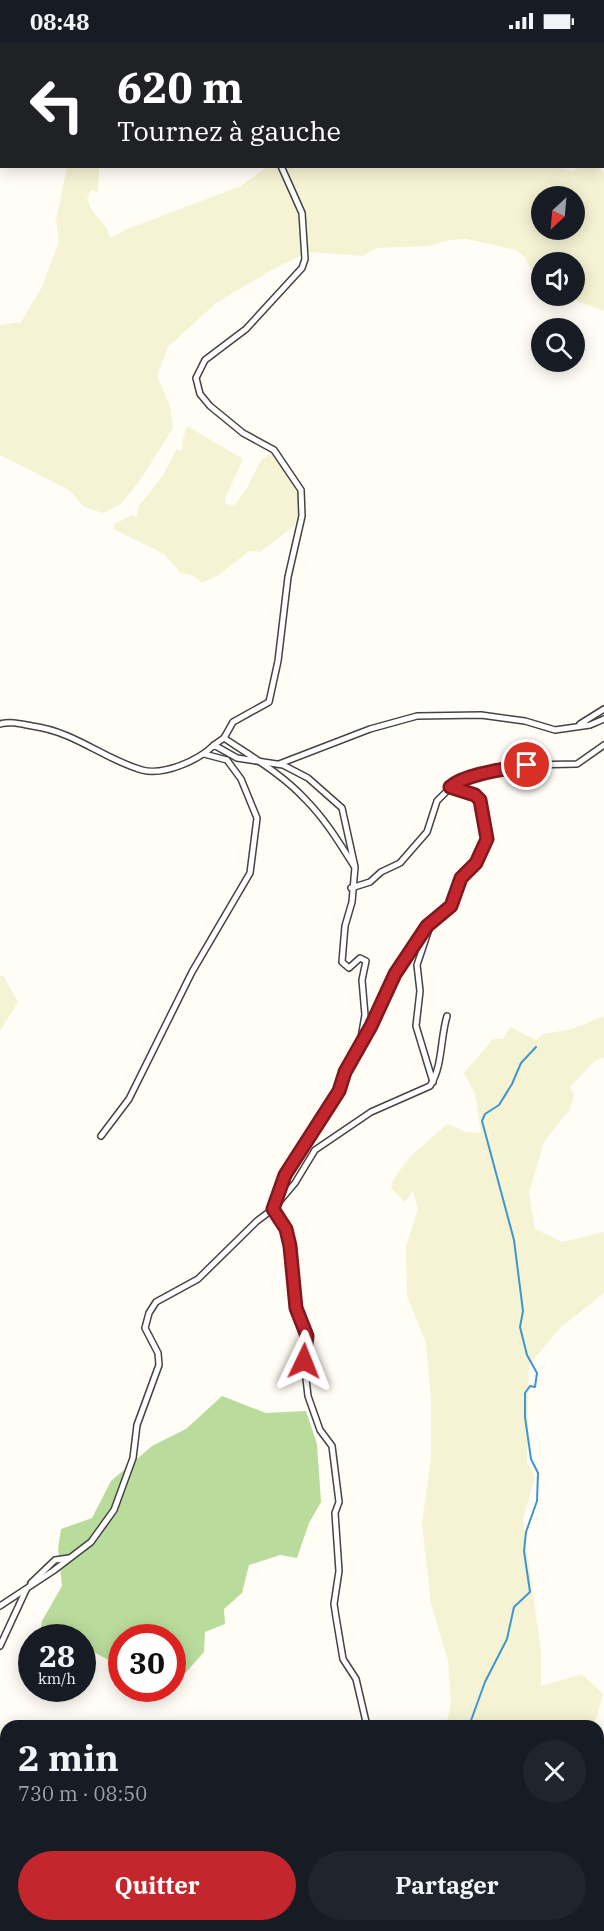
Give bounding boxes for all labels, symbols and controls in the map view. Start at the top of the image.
text: 08:48 [30,7,89,36]
text: 620 m [117,60,243,115]
icon: left [18,66,96,144]
text: Tournez à gauche [117,113,341,148]
north arrow [531,186,585,240]
map controls [531,186,585,372]
button: sound [531,252,585,306]
button: search [531,318,585,372]
pin [501,739,552,790]
icon: arrive [510,748,543,781]
position arrow [272,1329,336,1393]
speed limit sign: 30 [108,1624,186,1702]
text: 28 [39,1636,75,1675]
text: km/h [38,1669,76,1688]
text: 2 min [18,1734,119,1781]
button: close [523,1740,586,1803]
text: 730 m · 08:50 [18,1780,147,1807]
button: Quitter [18,1851,296,1920]
button: Partager [308,1851,586,1920]

